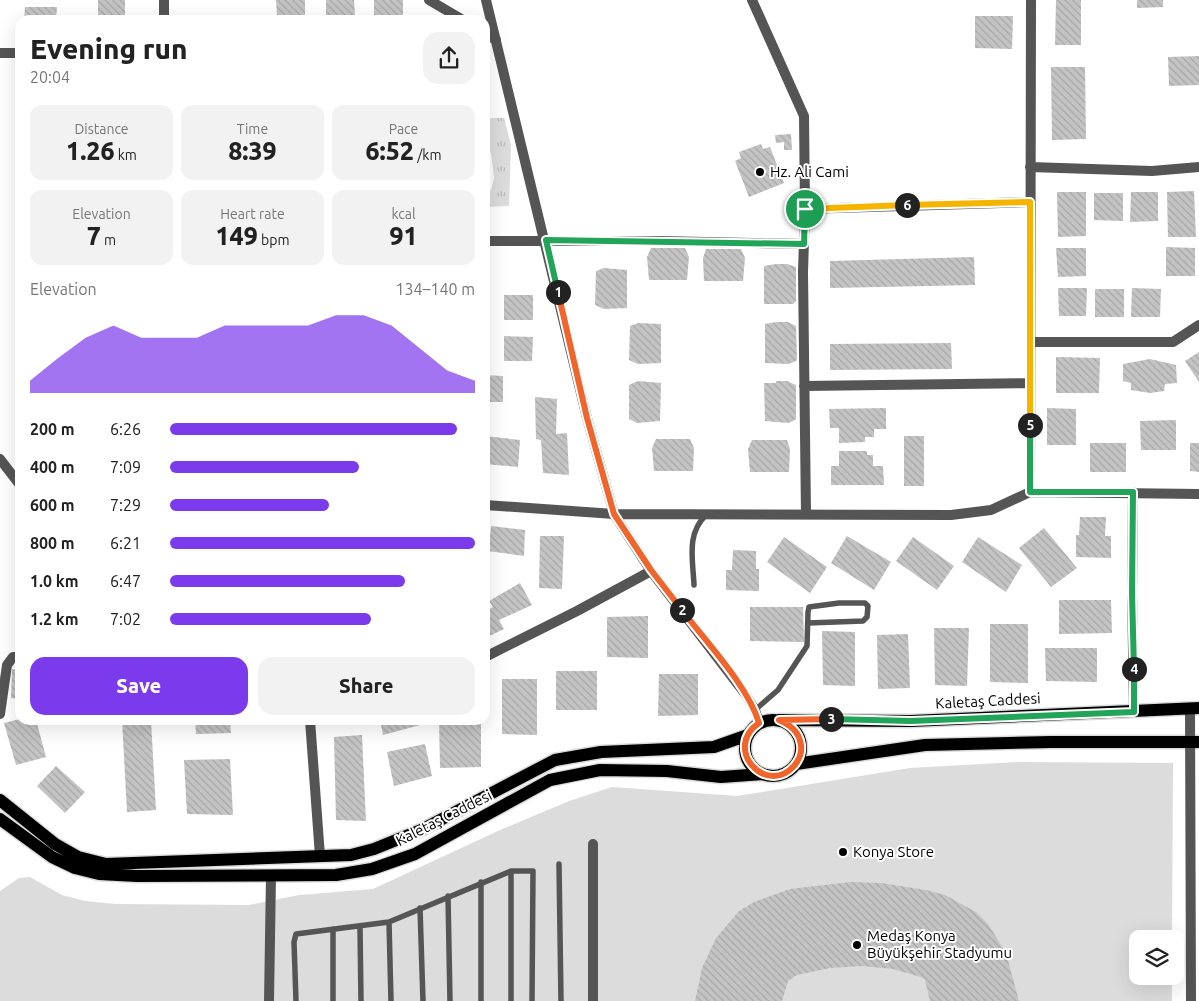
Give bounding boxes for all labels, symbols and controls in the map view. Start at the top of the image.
button: share [423,32,475,84]
text: Evening run [30,33,188,64]
text: 20:04 [30,68,70,86]
text: Distance [74,121,129,137]
text: Time [237,121,268,137]
text: Pace [389,121,418,137]
text: 1.26 [66,137,115,165]
text: 8:39 [228,137,277,165]
text: 6:52 [366,137,414,165]
text: km [115,147,137,163]
text: /km [414,147,442,163]
place label: Hz. Ali Cami [770,163,849,180]
marker: Hz. Ali Cami [754,166,766,178]
pin [784,188,826,230]
pin: 6 [894,192,920,218]
icon: arrive [791,195,819,223]
text: 6 [904,197,911,213]
text: Elevation [72,206,131,222]
text: Heart rate [220,206,285,222]
text: kcal [391,206,416,222]
text: 7 [87,222,101,250]
text: 149 [216,222,258,250]
text: 91 [389,222,418,250]
text: m [101,232,116,248]
text: bpm [258,232,289,248]
text: Elevation [30,280,97,298]
text: 134–140 m [395,280,475,298]
pin: 1 [546,280,570,304]
text: 1 [555,284,562,300]
pin: 5 [1018,412,1042,438]
text: 5 [1027,417,1034,433]
text: 200 m [30,420,75,438]
text: 6:26 [110,420,141,438]
text: 400 m [30,458,75,476]
text: 7:09 [110,458,141,476]
text: 600 m [30,496,75,514]
text: 7:29 [110,496,141,514]
text: 800 m [30,534,75,552]
text: 6:21 [110,534,141,552]
text: 1.0 km [30,572,79,590]
text: 6:47 [110,572,141,590]
pin: 2 [670,598,694,622]
text: 2 [679,602,686,618]
text: 1.2 km [30,610,79,628]
text: 7:02 [110,610,141,628]
pin: 4 [1122,656,1146,682]
button: Save [30,657,248,715]
button: Share [258,657,475,715]
text: 4 [1131,661,1138,677]
street label: Kaletaş Caddesi [935,689,1041,712]
pin: 3 [818,706,844,732]
text: 3 [828,711,835,727]
street label: Kaletaş Caddesi [393,786,495,849]
place label: Konya Store [853,843,934,860]
marker: Konya Store [837,846,849,858]
place label: Medaş Konya Büyükşehir Stadyumu [867,927,1012,961]
map controls [1129,930,1184,985]
button: layers [1129,930,1184,985]
marker: Medaş Konya Büyükşehir Stadyumu [851,939,863,951]

